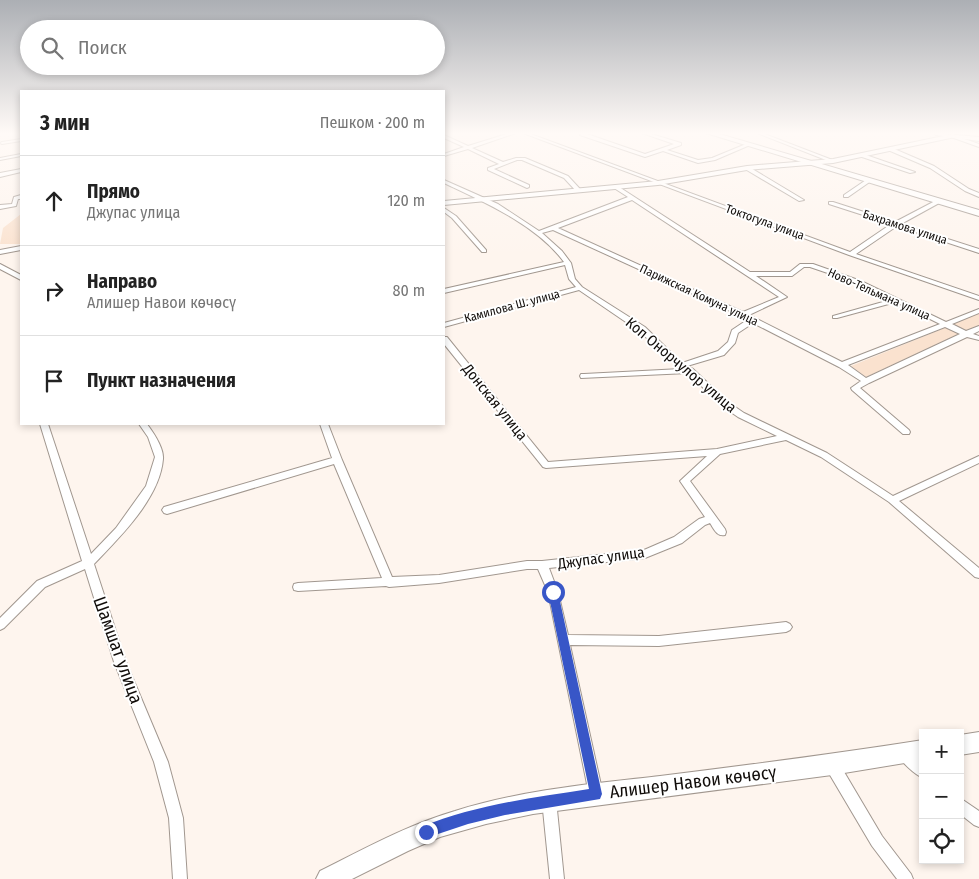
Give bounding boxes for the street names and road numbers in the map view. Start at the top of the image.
street label: Токтогула улица [724,201,806,243]
street label: Бахрамова улица [861,207,949,247]
street label: Парижская Комуна улица [638,261,761,329]
street label: Ново-Тельмана улица [826,265,932,323]
street label: Камилова Ш. улица [463,286,561,325]
street label: Коп Онорчулор улица [622,313,740,417]
street label: Донская улица [458,359,531,444]
street label: Джупас улица [555,543,646,573]
street label: Шамшат улица [88,593,148,707]
street label: Алишер Навои көчөсү [608,761,778,803]

